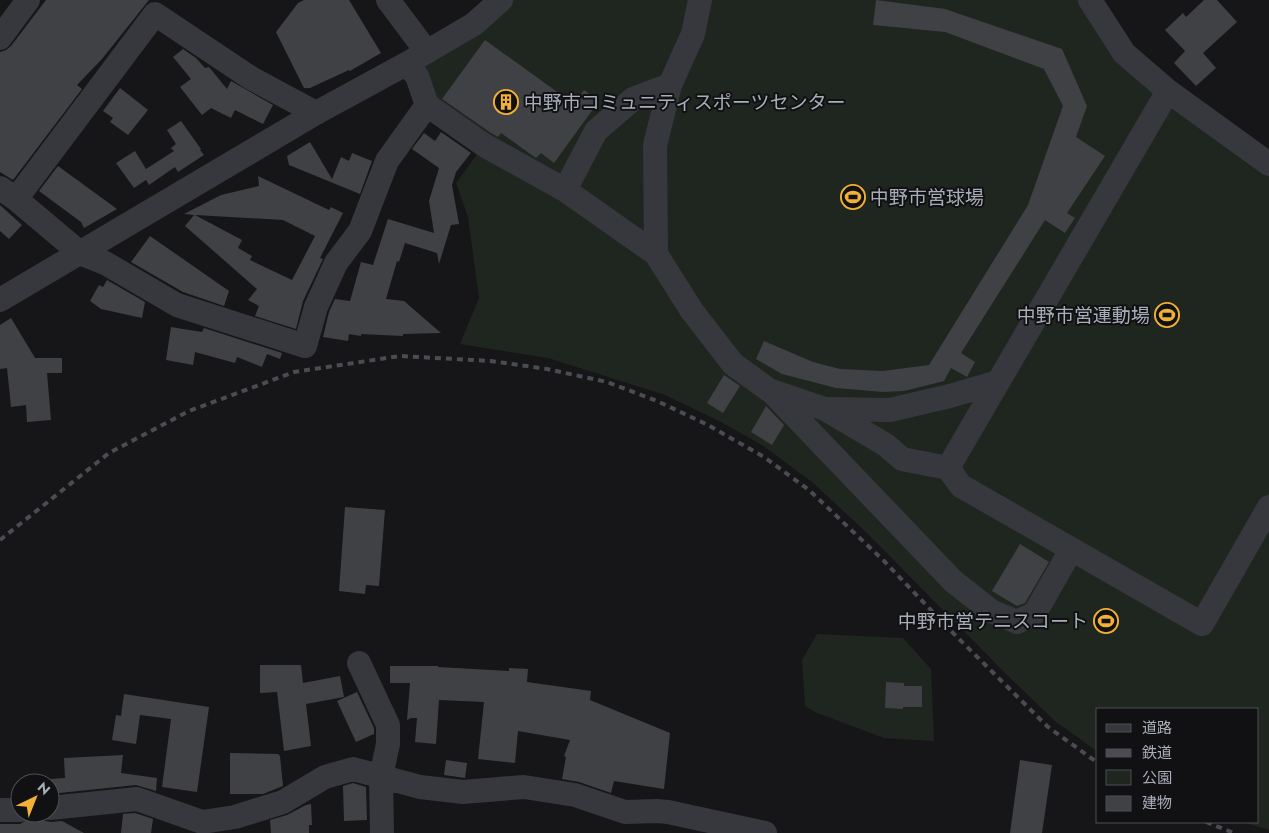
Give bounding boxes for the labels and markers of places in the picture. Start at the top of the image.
building icon: 中野市コミュニティスポーツセンター [493,89,519,115]
place label: 中野市コミュニティスポーツセンター [524,89,845,116]
sports icon: 中野市営球場 [840,184,866,210]
place label: 中野市営球場 [870,184,984,211]
place label: 中野市営運動場 [1017,302,1150,329]
sports icon: 中野市営運動場 [1154,302,1180,328]
place label: 中野市営テニスコート [898,608,1088,635]
sports icon: 中野市営テニスコート [1093,608,1119,634]

